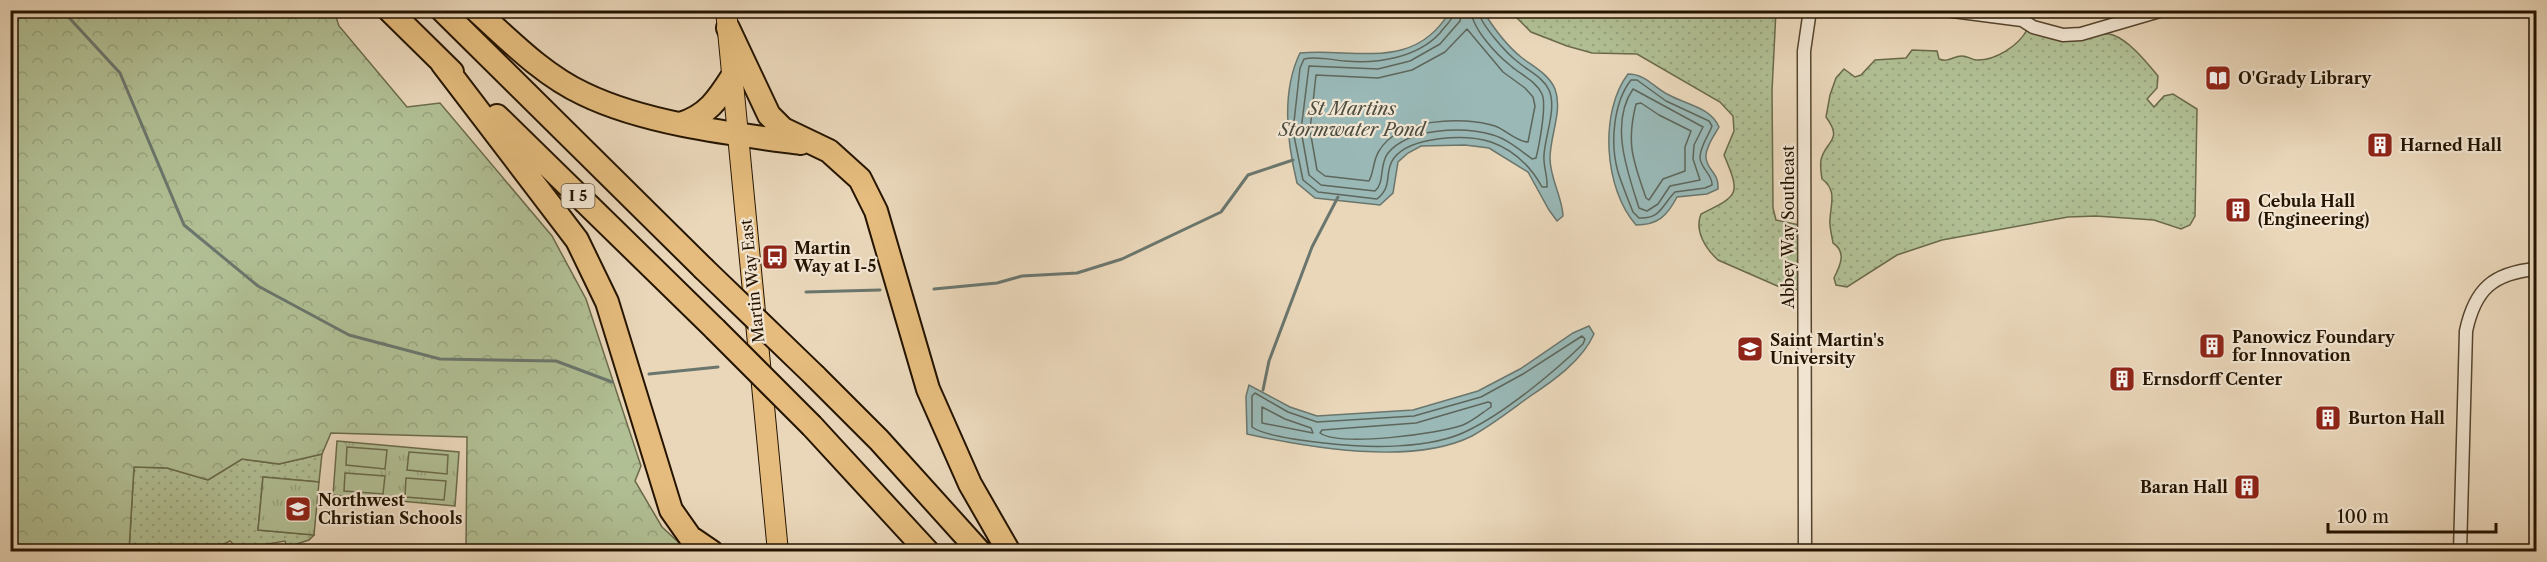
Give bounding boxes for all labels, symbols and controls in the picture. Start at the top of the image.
library icon: O'Grady Library [2203,63,2233,93]
place label: O'Grady Library [2238,68,2373,88]
water label: St Martins Stormwater Pond [1278,98,1428,141]
building icon: Harned Hall [2365,130,2395,160]
place label: Harned Hall [2400,135,2502,155]
street label: Abbey Way Southeast [1778,145,1798,310]
road number: I 5 [562,184,594,208]
place label: Cebula Hall (Engineering) [2258,191,2369,229]
building icon: Cebula Hall (Engineering) [2223,195,2253,225]
street label: Martin Way East [736,218,768,344]
place label: Martin Way at I-5 [793,238,876,276]
bus stop icon: Martin Way at I-5 [760,242,790,272]
place label: Panowicz Foundary for Innovation [2232,327,2396,365]
place label: Saint Martin's University [1770,330,1884,368]
building icon: Panowicz Foundary for Innovation [2197,331,2227,361]
school or university icon: Saint Martin's University [1735,334,1765,364]
building icon: Ernsdorff Center [2107,364,2137,394]
place label: Ernsdorff Center [2142,369,2282,389]
building icon: Burton Hall [2313,403,2343,433]
place label: Burton Hall [2348,408,2445,428]
building icon: Baran Hall [2232,472,2262,502]
place label: Baran Hall [2140,477,2228,497]
place label: Northwest Christian Schools [318,490,463,528]
school or university icon: Northwest Christian Schools [283,494,313,524]
scale bar [2328,496,2496,534]
text: 100 m [2337,506,2389,528]

